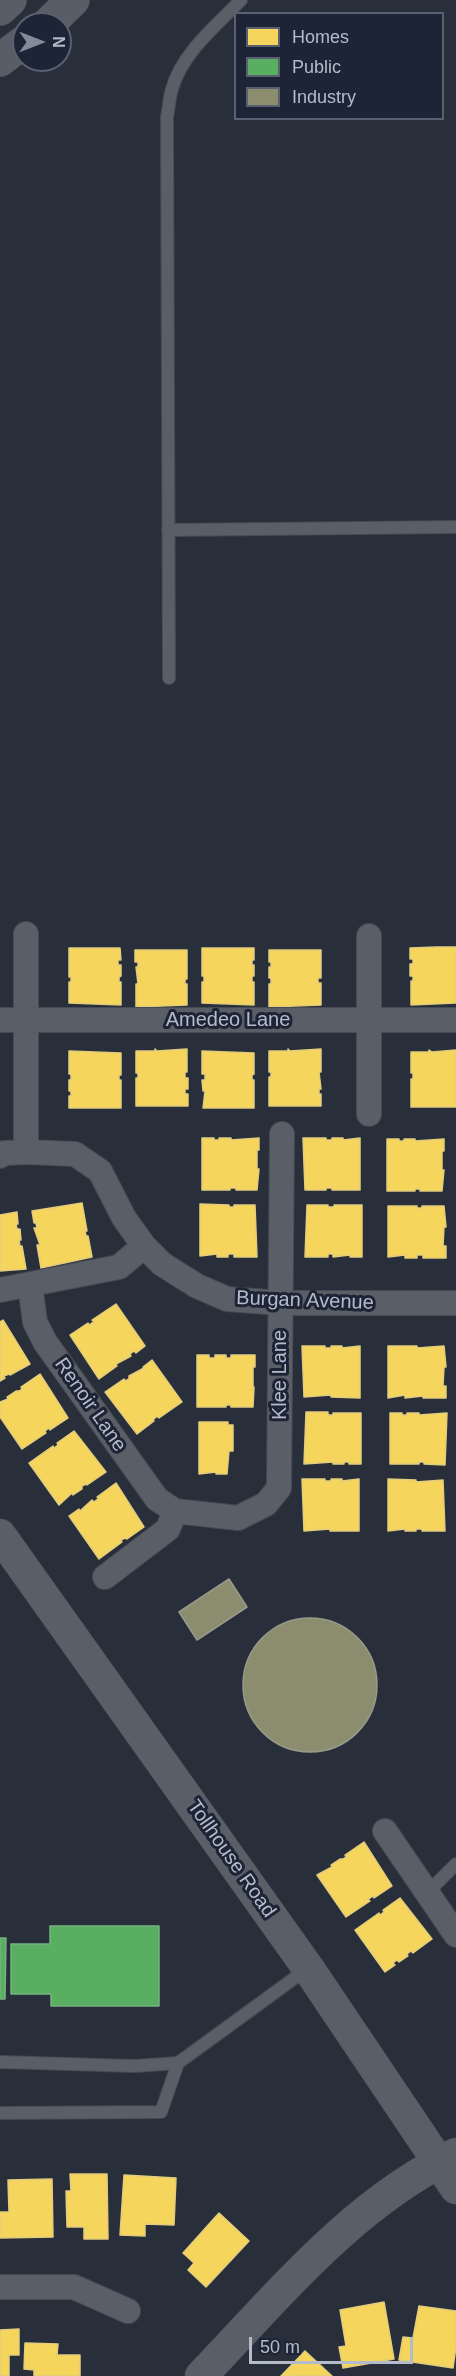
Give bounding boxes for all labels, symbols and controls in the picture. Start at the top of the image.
north arrow [12,12,72,72]
legend [234,12,444,120]
text: Homes [292,27,349,47]
text: N [50,36,67,48]
text: Public [292,57,341,77]
text: Industry [292,87,356,107]
street label: Amedeo Lane [166,1008,290,1032]
street label: Burgan Avenue [236,1287,374,1315]
street label: Klee Lane [268,1330,292,1420]
street label: Renoir Lane [49,1353,131,1457]
street label: Tollhouse Road [182,1796,280,1922]
scale bar [252,2325,416,2363]
text: 50 m [260,2337,300,2357]

